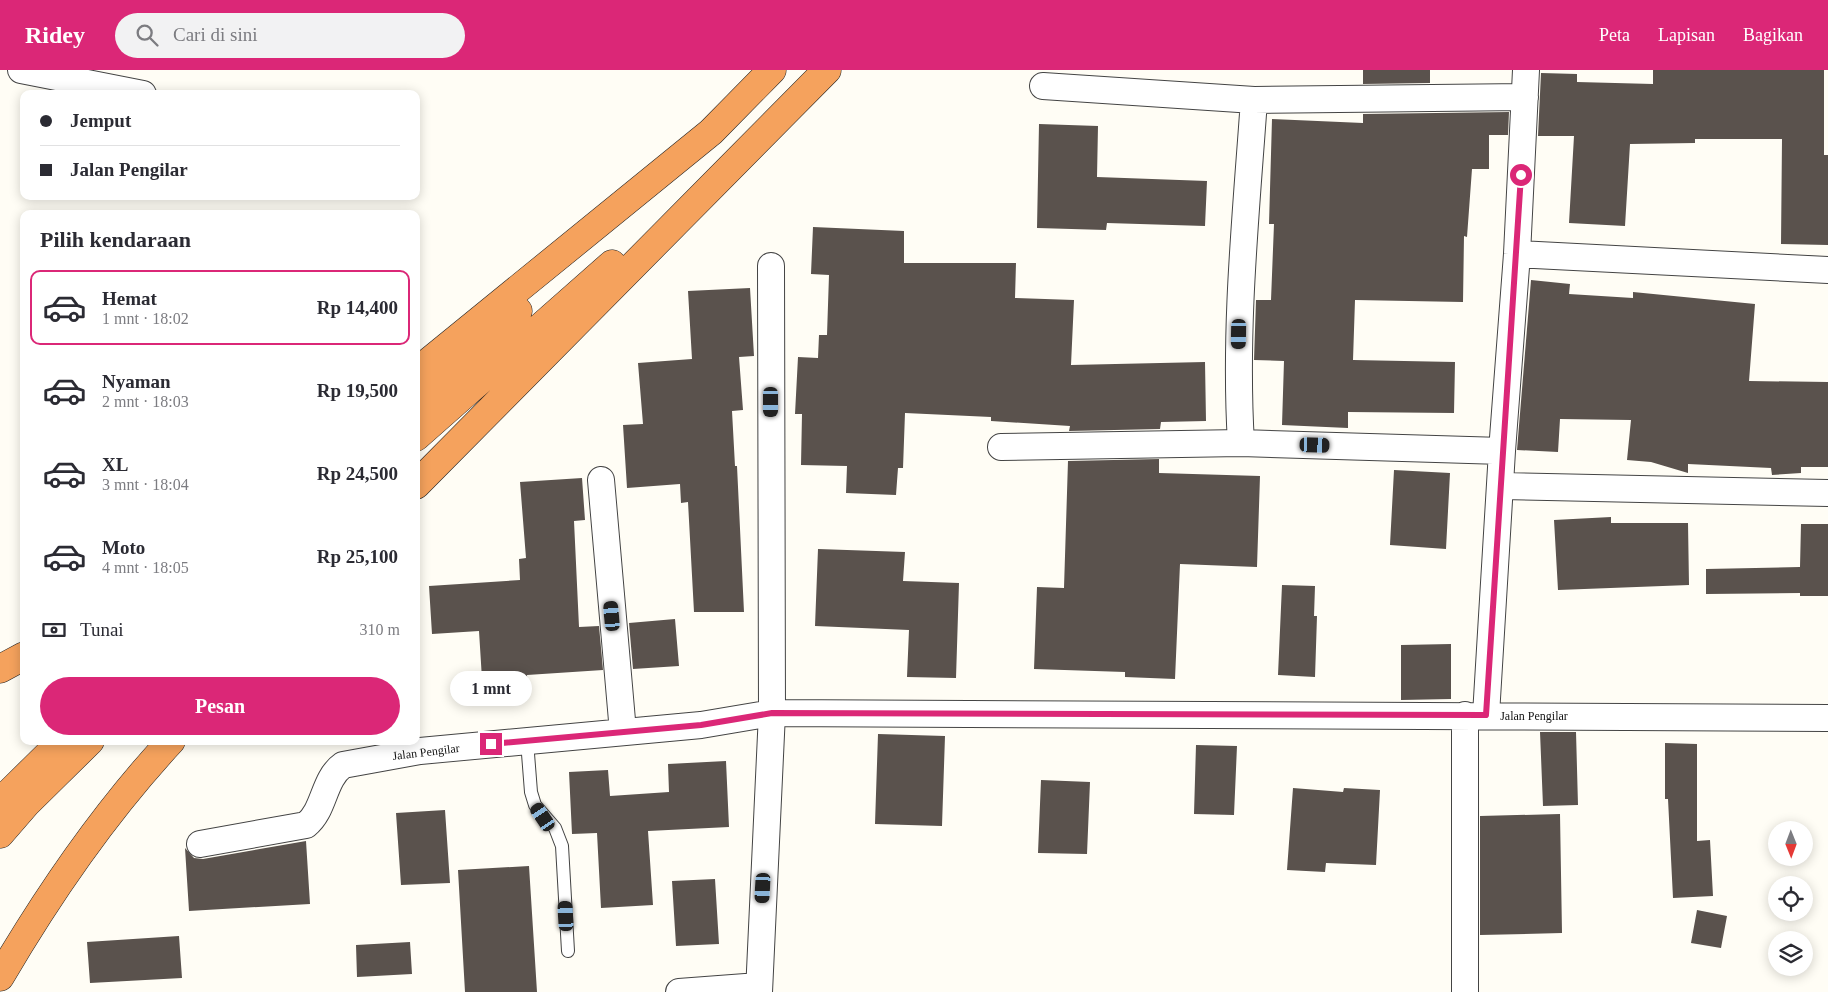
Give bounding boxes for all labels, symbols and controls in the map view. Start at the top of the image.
search box [115,13,465,58]
icon: search [133,21,161,49]
text: Ridey [25,22,85,48]
text: Cari di sini [173,24,257,45]
text: Peta [1599,25,1630,45]
text: Lapisan [1658,25,1715,45]
text: Bagikan [1743,25,1803,45]
text: Jemput [70,110,131,131]
text: Jalan Pengilar [70,159,188,180]
route start [1510,164,1532,186]
text: Pilih kendaraan [40,227,191,252]
icon: car [42,285,87,330]
text: Hemat [102,288,157,309]
text: Rp 14,400 [317,297,398,318]
text: 1 mnt · 18:02 [102,310,189,327]
car [1231,319,1246,349]
icon: car [42,368,87,413]
text: Nyaman [102,371,171,392]
text: Rp 19,500 [317,380,398,401]
car [763,387,778,417]
text: 2 mnt · 18:03 [102,393,189,410]
car [1299,437,1330,453]
icon: car [42,451,87,496]
text: XL [102,454,128,475]
text: Rp 24,500 [317,463,398,484]
text: 3 mnt · 18:04 [102,476,189,493]
icon: car [42,534,87,579]
text: Moto [102,537,145,558]
text: Rp 25,100 [317,546,398,567]
text: 4 mnt · 18:05 [102,559,189,576]
car [603,600,620,632]
icon: cash [40,616,68,644]
text: Tunai [80,619,124,640]
text: 310 m [360,621,400,638]
callout: 1 mnt [450,672,532,706]
button: Pesan [40,677,400,735]
text: 1 mnt [471,680,511,697]
street label: Jalan Pengilar [1500,709,1568,723]
route end [480,733,502,755]
street label: Jalan Pengilar [392,741,460,763]
car [528,800,557,834]
north arrow [1768,821,1812,866]
map controls [1768,821,1813,976]
car [754,873,771,903]
button: locate [1768,876,1813,921]
car [557,901,574,931]
button: layers [1768,931,1813,976]

